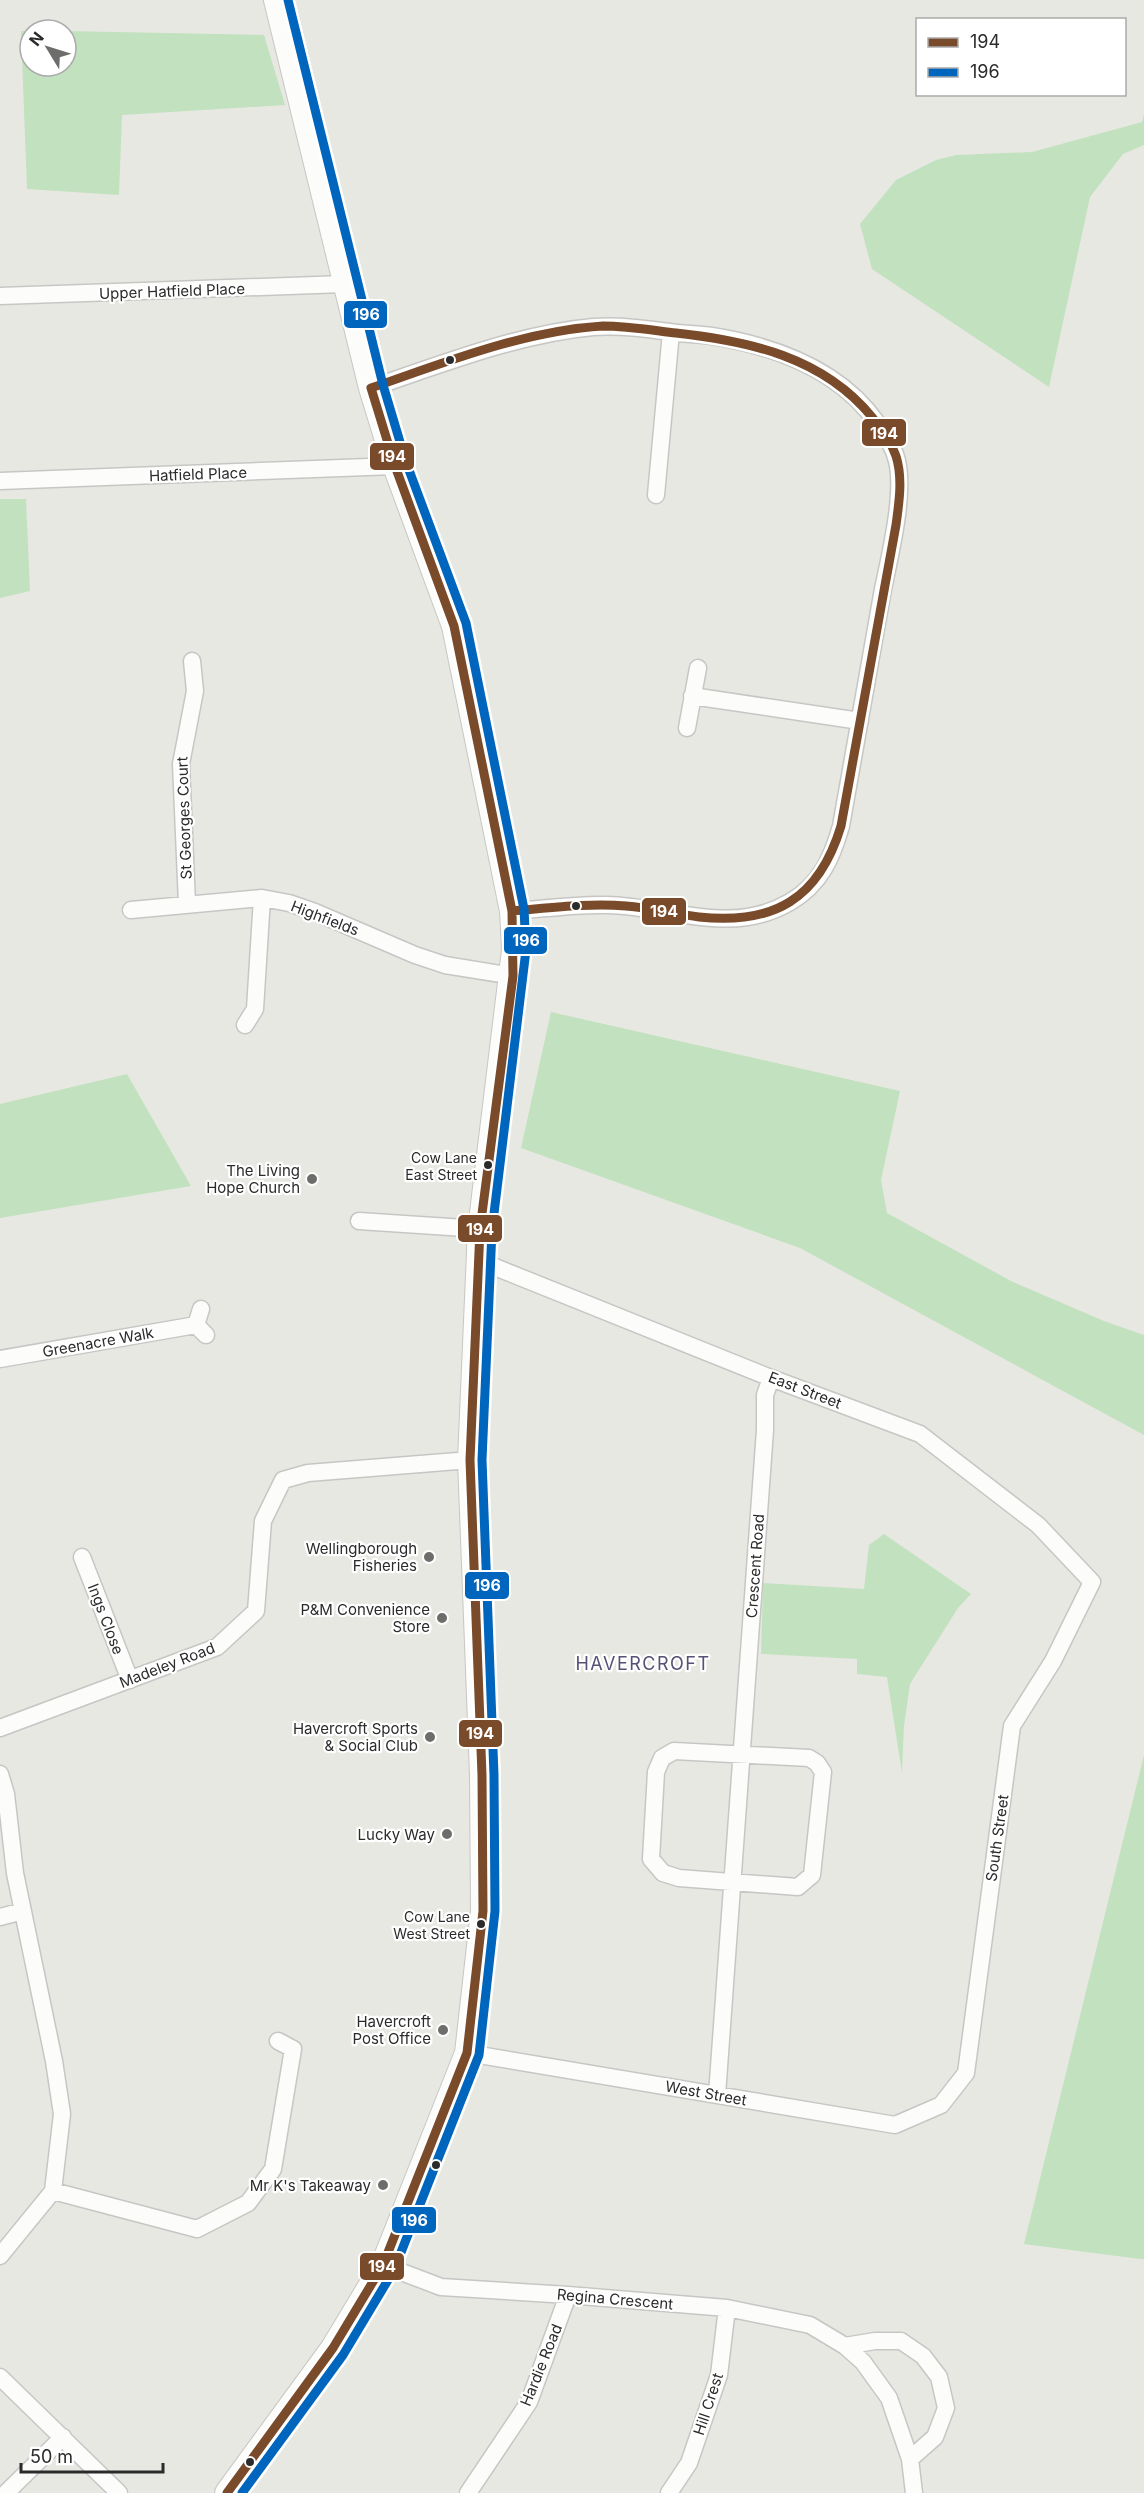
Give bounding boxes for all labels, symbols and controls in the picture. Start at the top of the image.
north arrow [18,18,78,78]
legend [916,18,1126,96]
text: N [25,28,48,50]
text: 194 [970,31,1000,52]
text: 196 [970,61,1000,82]
street label: Upper Hatfield Place [99,279,245,303]
line badge: 196 [343,300,388,329]
text: 196 [352,304,380,324]
unlabelled marker [444,354,456,366]
line badge: 194 [861,418,907,447]
text: 194 [870,423,898,443]
line badge: 194 [369,442,415,471]
text: 194 [378,446,406,466]
street label: Hatfield Place [149,463,247,485]
street label: St Georges Court [172,756,196,880]
street label: Highfields [288,896,362,940]
line badge: 194 [641,897,687,926]
unlabelled marker [570,900,582,912]
text: 194 [650,901,678,921]
line badge: 196 [503,926,548,955]
text: 196 [512,930,540,950]
place label: Cow Lane East Street [405,1149,477,1183]
marker: Cow Lane East Street [482,1159,494,1171]
place label: The Living Hope Church [206,1161,300,1197]
marker: The Living Hope Church [305,1172,319,1186]
line badge: 194 [457,1214,503,1243]
text: 194 [466,1219,494,1239]
street label: Greenacre Walk [41,1323,156,1361]
street label: East Street [766,1367,844,1413]
street label: Crescent Road [742,1513,768,1619]
place label: Wellingborough Fisheries [306,1539,417,1575]
marker: Wellingborough Fisheries [422,1550,436,1564]
line badge: 196 [464,1571,510,1600]
text: 196 [473,1575,501,1595]
street label: Ings Close [84,1581,128,1657]
place label: P&M Convenience Store [301,1600,430,1636]
marker: P&M Convenience Store [435,1611,449,1625]
street label: Madeley Road [117,1638,217,1692]
district label: HAVERCROFT [575,1653,711,1674]
place label: Havercroft Sports & Social Club [293,1719,418,1755]
line badge: 194 [458,1719,503,1748]
text: 194 [466,1723,494,1743]
marker: Havercroft Sports & Social Club [423,1730,437,1744]
street label: South Street [981,1793,1013,1883]
place label: Lucky Way [358,1825,436,1844]
marker: Lucky Way [440,1827,454,1841]
place label: Cow Lane West Street [393,1908,470,1942]
marker: Cow Lane West Street [475,1918,487,1930]
place label: Havercroft Post Office [353,2012,431,2048]
marker: Havercroft Post Office [436,2023,450,2037]
street label: West Street [664,2077,748,2110]
unlabelled marker [430,2159,442,2171]
place label: Mr K's Takeaway [250,2176,372,2195]
marker: Mr K's Takeaway [376,2178,390,2192]
line badge: 196 [391,2206,437,2234]
text: 196 [400,2210,428,2230]
line badge: 194 [359,2252,405,2281]
text: 194 [368,2256,396,2276]
street label: Regina Crescent [556,2284,674,2314]
street label: Hardie Road [516,2321,566,2409]
street label: Hill Crest [689,2370,727,2437]
scale bar [21,2436,164,2474]
text: 50 m [30,2446,73,2467]
unlabelled marker [244,2456,256,2468]

